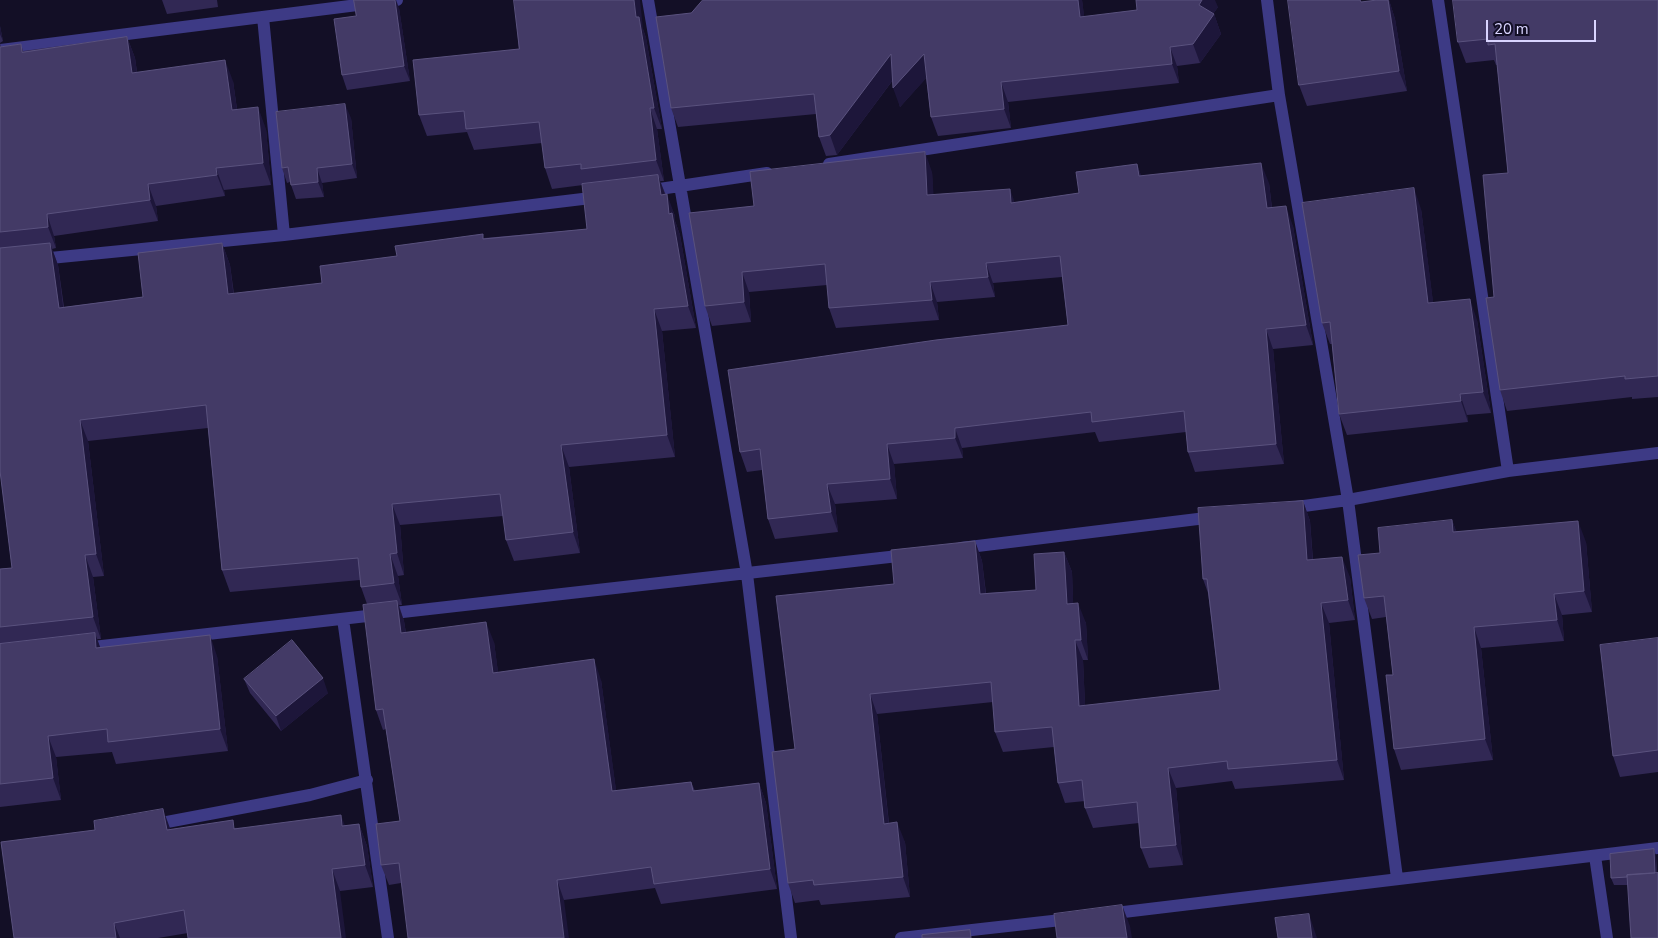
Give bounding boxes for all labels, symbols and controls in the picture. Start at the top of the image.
scale bar [1488,10,1598,42]
text: 20 m [1494,19,1529,39]

